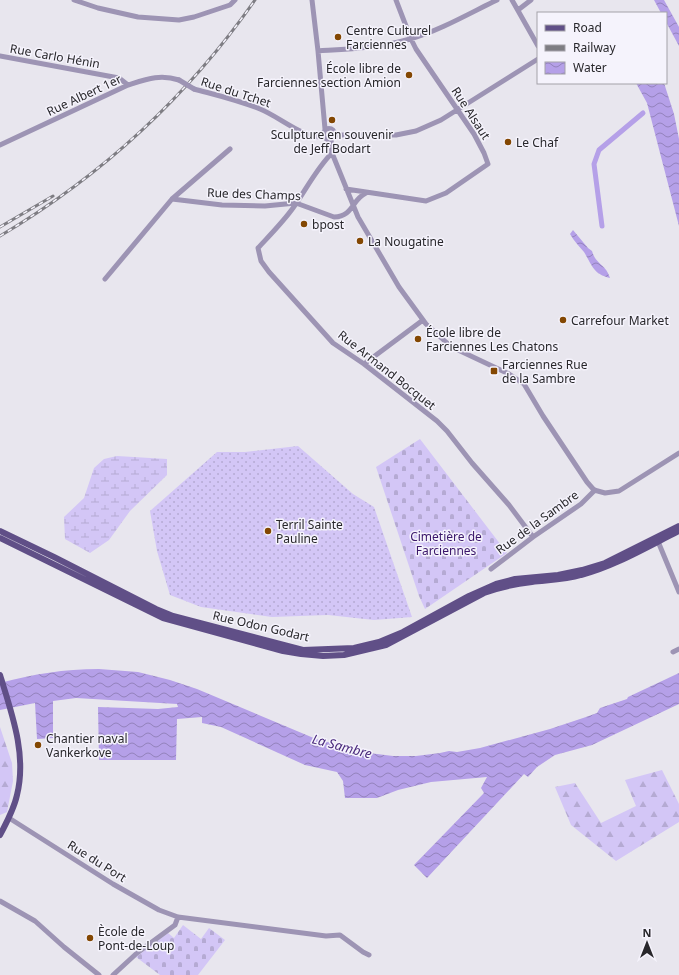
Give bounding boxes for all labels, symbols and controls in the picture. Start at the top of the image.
legend [537,12,667,84]
text: Road [573,19,602,36]
place label: Centre Culturel Farciennes [346,22,431,53]
marker: Centre Culturel Farciennes [333,32,343,42]
text: Railway [573,39,617,56]
street label: Rue Carlo Hénin [9,40,101,72]
text: Water [573,59,607,76]
place label: École libre de Farciennes section Amion [257,60,401,91]
street label: Rue Albert 1er [44,70,124,120]
marker: École libre de Farciennes section Amion [404,70,414,80]
street label: Rue du Tchet [199,73,274,112]
street label: Rue Alsaut [448,83,495,143]
marker: Sculpture en souvenir de Jeff Bodart [327,115,337,125]
place label: Sculpture en souvenir de Jeff Bodart [271,126,393,157]
place label: Le Chaf [516,134,559,151]
marker: Le Chaf [503,137,513,147]
street label: Rue des Champs [207,184,301,204]
place label: bpost [312,216,345,233]
marker: bpost [299,219,309,229]
place label: La Nougatine [368,233,444,250]
marker: La Nougatine [355,236,365,246]
place label: Carrefour Market [571,312,669,329]
marker: Carrefour Market [558,315,568,325]
place label: École libre de Farciennes Les Chatons [426,324,558,355]
street label: Rue Armand Bocquet [334,326,440,414]
marker: École libre de Farciennes Les Chatons [413,334,423,344]
place label: Farciennes Rue de la Sambre [502,356,588,387]
marker: Farciennes Rue de la Sambre [489,366,499,376]
street label: Rue de la Sambre [492,486,582,558]
place label: Terril Sainte Pauline [276,516,343,547]
marker: Terril Sainte Pauline [263,526,273,536]
park label: Cimetière de Farciennes [410,528,482,559]
street label: Rue Odon Godart [211,607,312,646]
water label: La Sambre [310,729,374,763]
place label: Chantier naval Vankerkove [46,730,128,761]
marker: Chantier naval Vankerkove [33,740,43,750]
street label: Rue du Port [64,836,130,886]
place label: Ècole de Pont-de-Loup [98,923,175,954]
north arrow [627,923,667,963]
text: N [643,925,651,940]
marker: Ècole de Pont-de-Loup [85,933,95,943]

